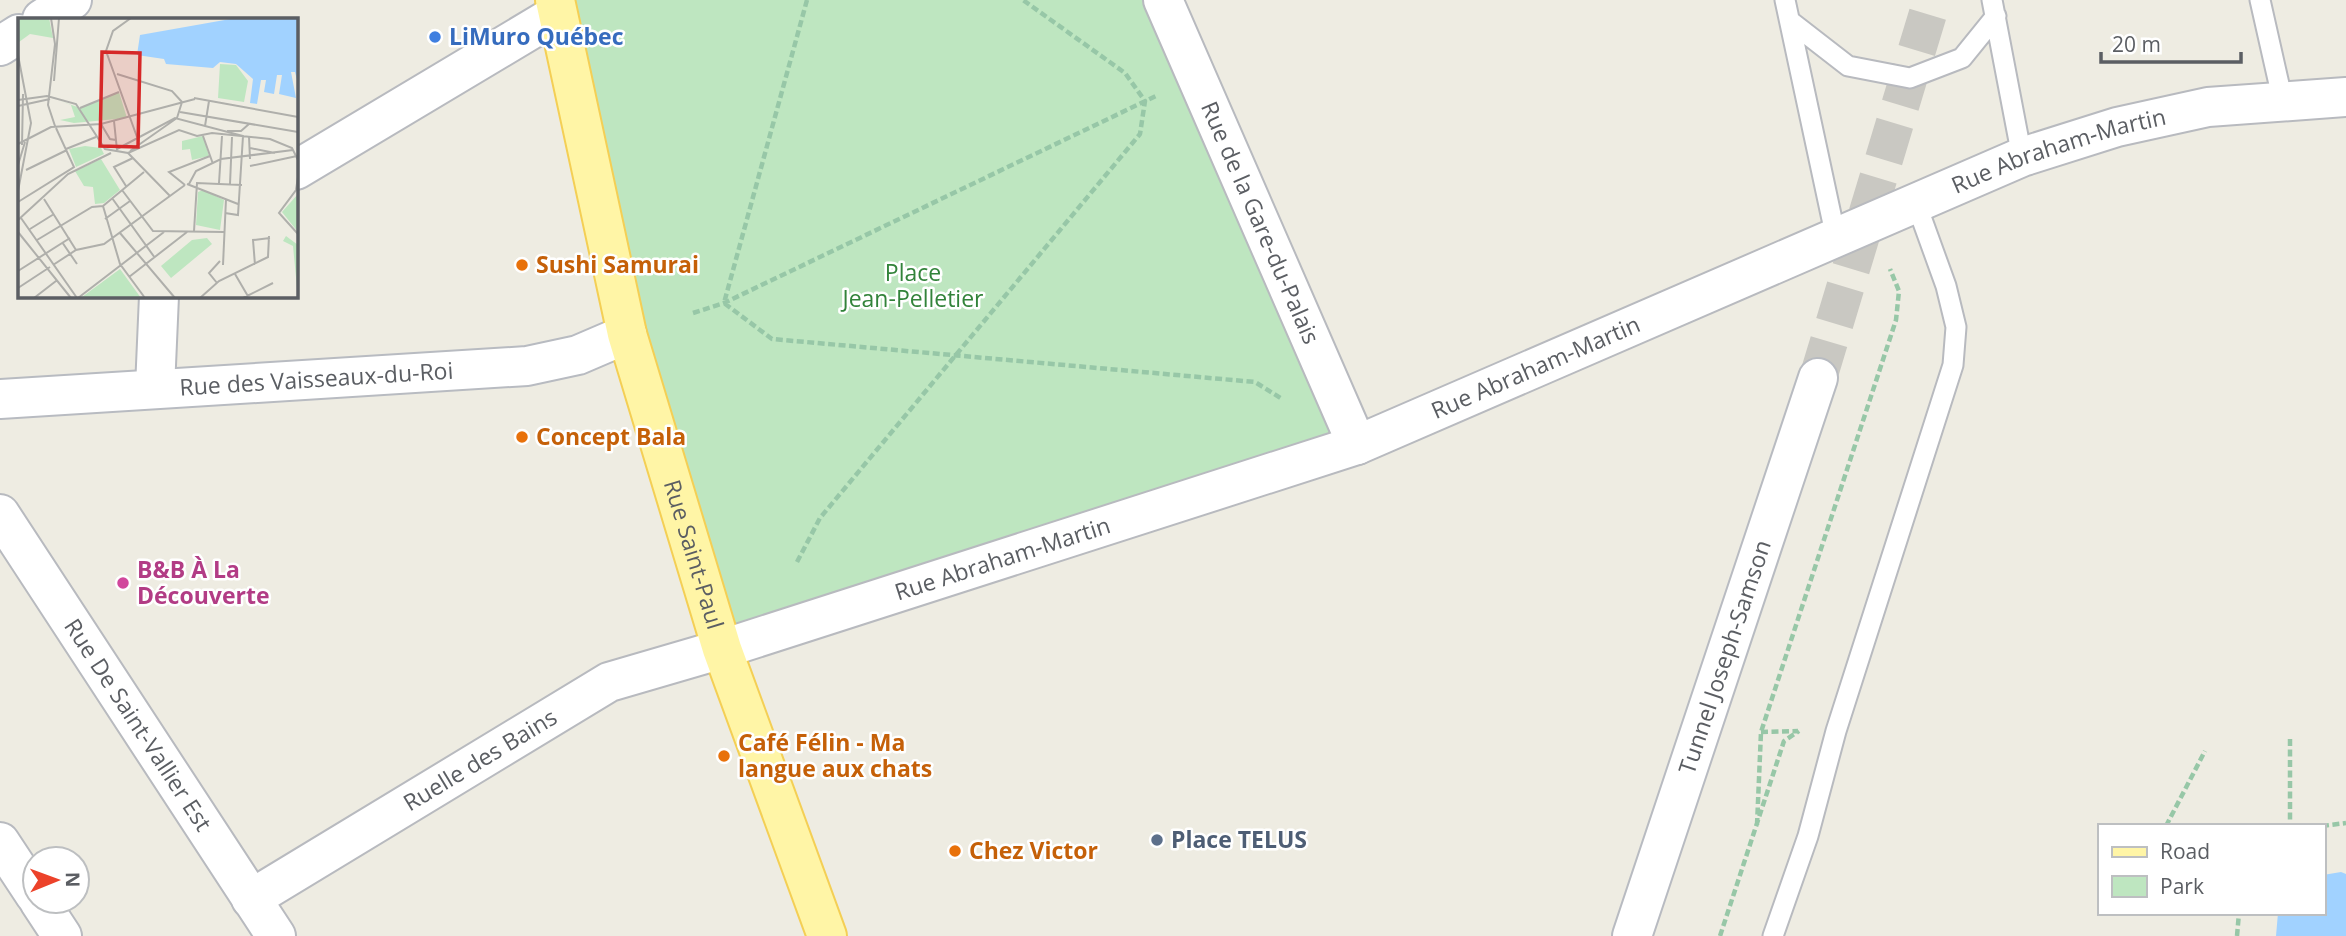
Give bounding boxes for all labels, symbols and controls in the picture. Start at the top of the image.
inset map [18,18,298,298]
place label: LiMuro Québec [449,20,624,52]
scale bar [2101,21,2241,65]
marker: LiMuro Québec [427,29,443,45]
text: 20 m [2112,30,2161,58]
street label: Rue de la Gare-du-Palais [1194,96,1328,349]
street label: Rue Abraham-Martin [1946,100,2169,201]
place label: Sushi Samurai [536,248,699,280]
park label: Place Jean-Pelletier [841,256,984,314]
marker: Sushi Samurai [514,257,530,273]
street label: Rue Abraham-Martin [1426,307,1645,426]
street label: Rue des Vaisseaux-du-Roi [179,354,454,403]
place label: Concept Bala [536,420,686,452]
marker: Concept Bala [514,429,530,445]
street label: Rue Saint-Paul [657,476,732,633]
street label: Rue Abraham-Martin [890,508,1114,608]
street label: Tunnel Joseph-Samson [1670,536,1778,778]
place label: B&B À La Découverte [137,553,270,611]
marker: B&B À La Découverte [115,575,131,591]
street label: Rue De Saint-Vallier Est [58,612,220,837]
street label: Ruelle des Bains [397,700,562,818]
place label: Café Félin - Ma langue aux chats [738,726,932,784]
marker: Café Félin - Ma langue aux chats [716,748,732,764]
place label: Place TELUS [1171,823,1307,855]
legend [2098,824,2325,915]
marker: Place TELUS [1149,832,1165,848]
place label: Chez Victor [969,834,1098,866]
text: Road [2160,837,2210,865]
marker: Chez Victor [947,843,963,859]
north arrow [21,845,91,915]
text: N [60,872,86,888]
text: Park [2160,872,2204,900]

